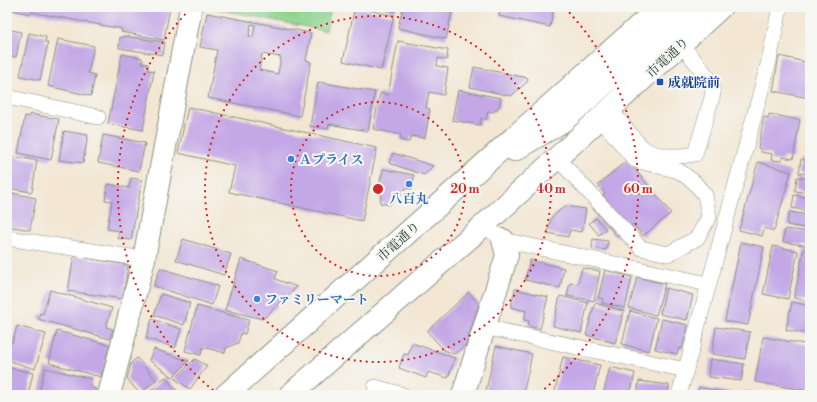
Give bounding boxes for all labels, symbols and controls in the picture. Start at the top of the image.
street label: 市電通り [643,34,692,81]
place label: 成就院前 [668,75,720,91]
marker: 成就院前 [655,77,665,87]
place label: Ａプライス [299,152,363,168]
marker: Ａプライス [286,154,296,164]
marker: 八百丸 [404,179,414,189]
centre of rings [371,182,385,196]
text: 20 m [450,182,480,197]
text: 40 m [536,182,566,197]
text: 60 m [623,182,653,197]
place label: 八百丸 [389,191,429,207]
street label: 市電通り [374,218,423,265]
place label: ファミリーマート [265,292,369,308]
marker: ファミリーマート [252,294,262,304]

